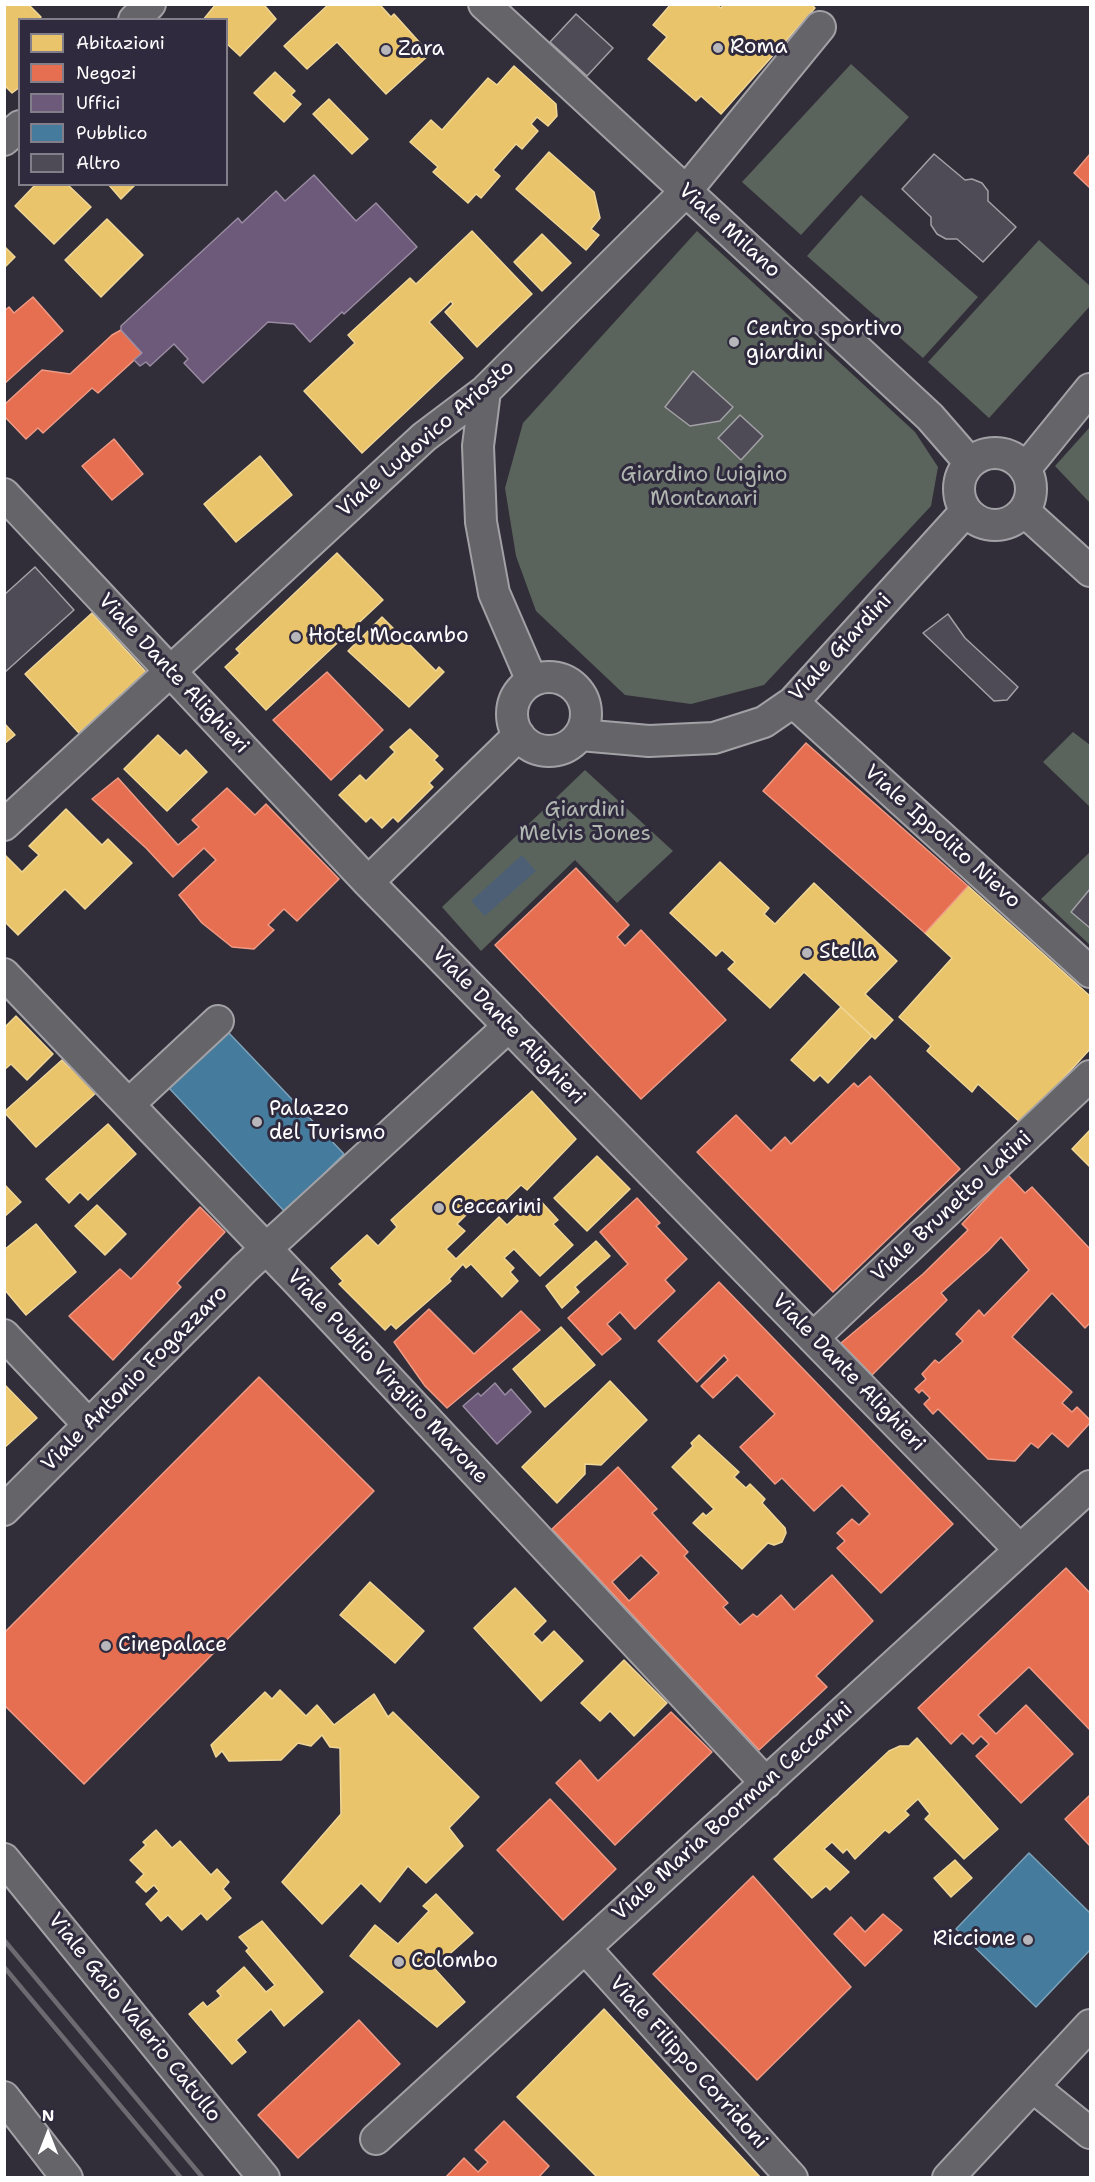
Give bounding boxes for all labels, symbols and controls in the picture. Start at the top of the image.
legend [18,18,228,186]
text: Abitazioni [76,31,165,55]
place label: Roma [730,35,788,61]
place label: Zara [398,37,445,63]
marker: Roma [711,41,725,55]
marker: Zara [379,43,393,57]
text: Negozi [76,61,136,85]
text: Uffici [76,91,120,115]
text: Pubblico [76,121,147,145]
text: Altro [76,151,120,175]
street label: Viale Milano [673,179,785,283]
place label: Centro sportivo giardini [746,317,902,367]
marker: Centro sportivo giardini [727,335,741,349]
street label: Viale Ludovico Ariosto [332,355,520,523]
park label: Giardino Luigino Montanari [621,463,787,513]
street label: Viale Dante Alighieri [92,589,254,759]
street label: Viale Giardini [784,589,898,707]
place label: Hotel Mocambo [308,624,469,650]
marker: Hotel Mocambo [289,630,303,644]
street label: Viale Ippolito Nievo [858,760,1026,914]
park label: Giardini Melvis Jones [519,798,651,848]
place label: Stella [819,940,876,966]
street label: Viale Dante Alighieri [426,942,590,1110]
marker: Stella [800,946,814,960]
place label: Palazzo del Turismo [269,1097,385,1147]
marker: Palazzo del Turismo [250,1115,264,1129]
street label: Viale Brunetto Latini [867,1126,1037,1288]
place label: Ceccarini [451,1195,542,1221]
marker: Ceccarini [432,1201,446,1215]
street label: Viale Publio Virgilio Marone [281,1265,493,1489]
street label: Viale Antonio Fogazzaro [37,1281,233,1477]
street label: Viale Dante Alighieri [766,1289,930,1457]
place label: Cinepalace [118,1633,227,1659]
marker: Cinepalace [99,1639,113,1653]
street label: Viale Maria Boorman Ceccarini [608,1697,858,1927]
street label: Viale Gaio Valerio Catullo [42,1908,226,2128]
place label: Riccione [933,1927,1016,1953]
marker: Riccione [1021,1933,1035,1947]
place label: Colombo [411,1949,498,1975]
marker: Colombo [392,1955,406,1969]
street label: Viale Filippo Corridoni [604,1971,772,2155]
north arrow [18,2104,78,2164]
text: N [42,2105,54,2126]

